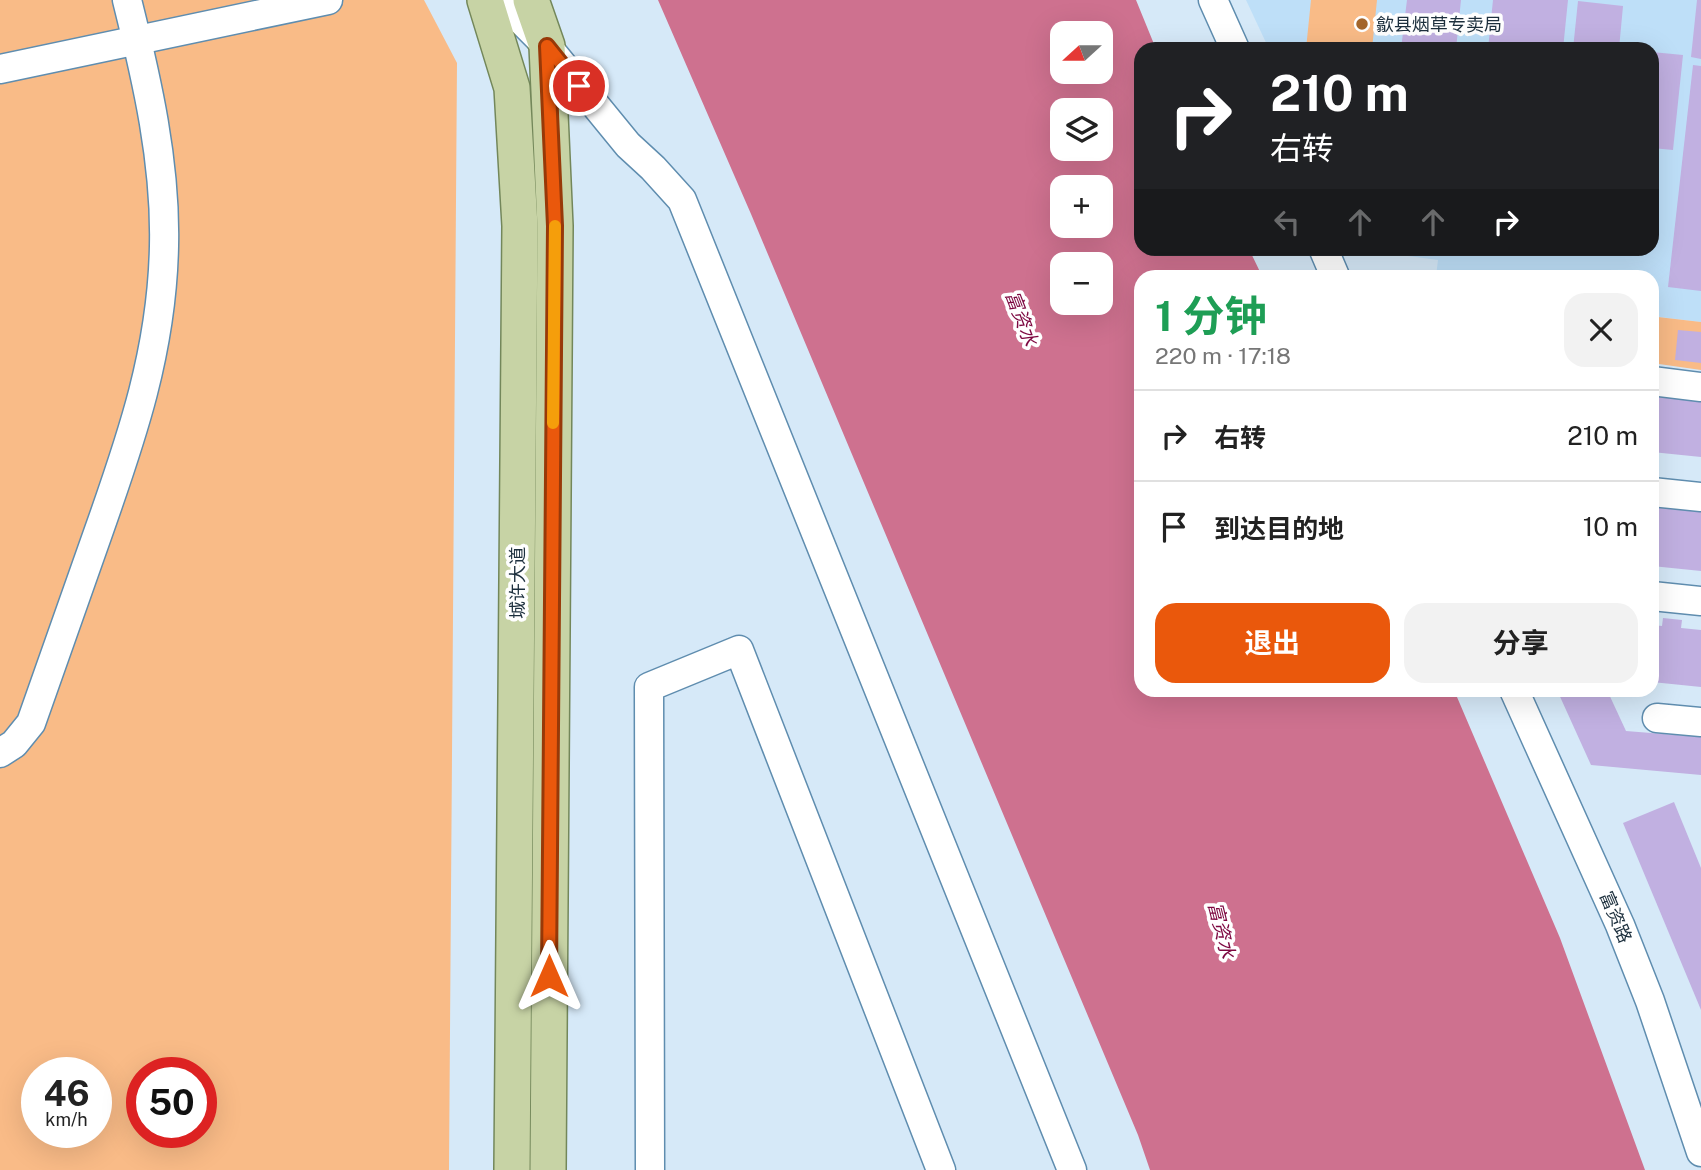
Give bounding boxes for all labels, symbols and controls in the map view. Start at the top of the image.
place label: 歙县烟草专卖局 [1376,14,1502,35]
marker: 歙县烟草专卖局 [1354,16,1370,32]
north arrow [1050,21,1113,84]
map controls [1050,21,1113,315]
pin [549,56,609,116]
text: 210 m [1270,64,1409,122]
icon: arrive [560,67,598,105]
icon: right [1155,70,1246,161]
button: layers [1050,98,1113,161]
text: 右转 [1270,130,1334,167]
button: + [1050,175,1113,238]
icon: left [1268,203,1306,241]
icon: ahead [1341,203,1379,241]
icon: ahead [1414,203,1452,241]
icon: right [1487,203,1525,241]
button: − [1050,252,1113,315]
water label: 富资水 [1002,287,1043,349]
text: 1 分钟 [1155,291,1266,340]
button: close [1564,293,1638,367]
text: 220 m · 17:18 [1155,342,1291,369]
icon: right [1155,417,1193,455]
text: 210 m [1567,420,1638,451]
text: 右转 [1214,422,1266,453]
icon: arrive [1155,508,1193,546]
text: 10 m [1583,511,1638,542]
text: 到达目的地 [1214,513,1344,544]
street label: 城许大道 [507,547,528,619]
button: 退出 [1155,603,1390,683]
button: 分享 [1404,603,1638,683]
street label: 富资路 [1596,888,1636,946]
water label: 富资水 [1204,900,1240,961]
position arrow [512,939,586,1013]
speed limit sign: 50 [126,1057,217,1148]
text: 46 [43,1073,90,1114]
text: km/h [45,1109,88,1130]

